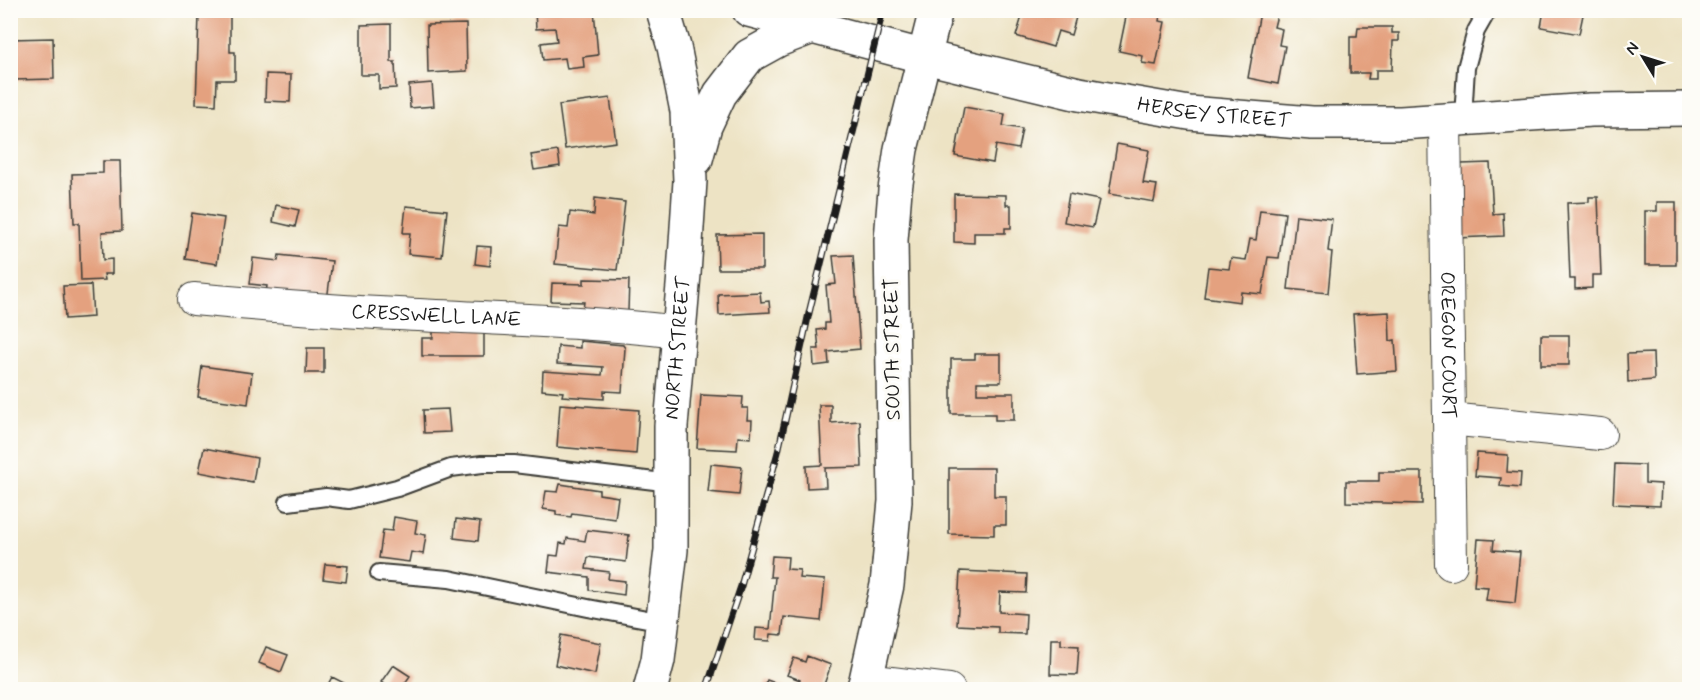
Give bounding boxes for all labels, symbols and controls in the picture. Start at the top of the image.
north arrow [1613,27,1673,87]
text: N [1621,38,1644,59]
street label: HERSEY STREET [1135,91,1293,135]
street label: OREGON COURT [1434,271,1462,419]
street label: NORTH STREET [658,274,697,421]
street label: SOUTH STREET [878,277,908,421]
street label: CRESSWELL LANE [351,298,522,333]

